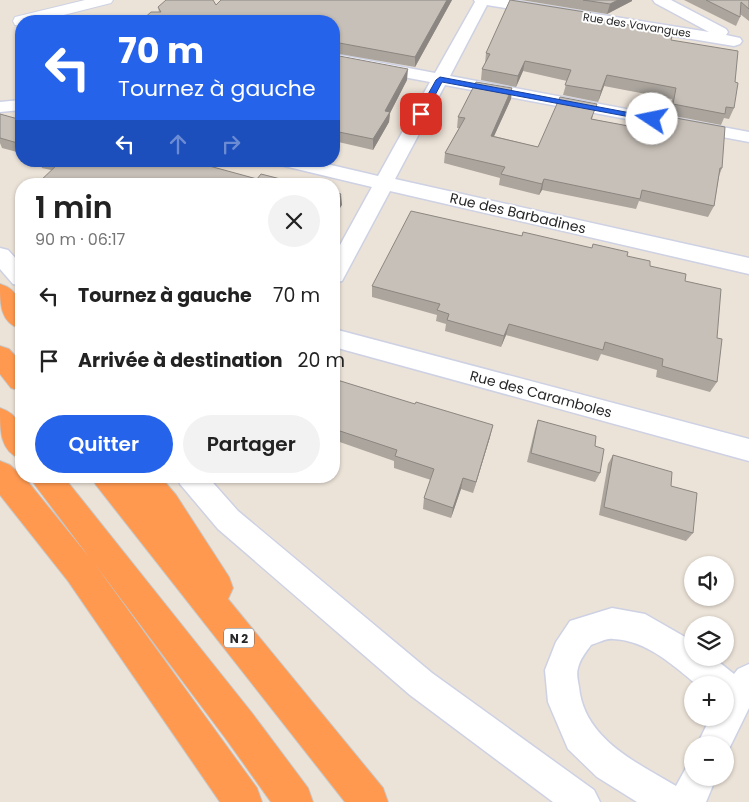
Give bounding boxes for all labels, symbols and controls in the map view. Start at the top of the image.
street label: Rue des Vavangues [582,9,692,41]
text: 70 m [118,26,204,75]
icon: left [35,35,100,100]
text: Tournez à gauche [118,73,316,104]
position arrow [625,92,677,144]
pin [400,93,442,135]
icon: arrive [407,100,435,128]
icon: left [111,130,139,158]
icon: ahead [164,130,192,158]
icon: right [217,130,245,158]
text: 1 min [35,186,113,229]
street label: Rue des Barbadines [448,188,588,238]
button: close [268,195,320,247]
text: 90 m · 06:17 [35,228,125,251]
icon: left [35,282,63,310]
text: Tournez à gauche [78,282,252,309]
text: 70 m [273,282,320,309]
icon: arrive [35,347,63,375]
text: Arrivée à destination [78,347,283,374]
text: 20 m [298,347,345,374]
street label: Rue des Caramboles [468,365,614,423]
button: Quitter [35,415,173,473]
button: Partager [183,415,320,473]
map controls [684,556,734,786]
button: sound [684,556,734,606]
button: layers [684,616,734,666]
road number: N 2 [224,628,254,648]
button: + [684,676,734,726]
button: − [684,736,734,786]

